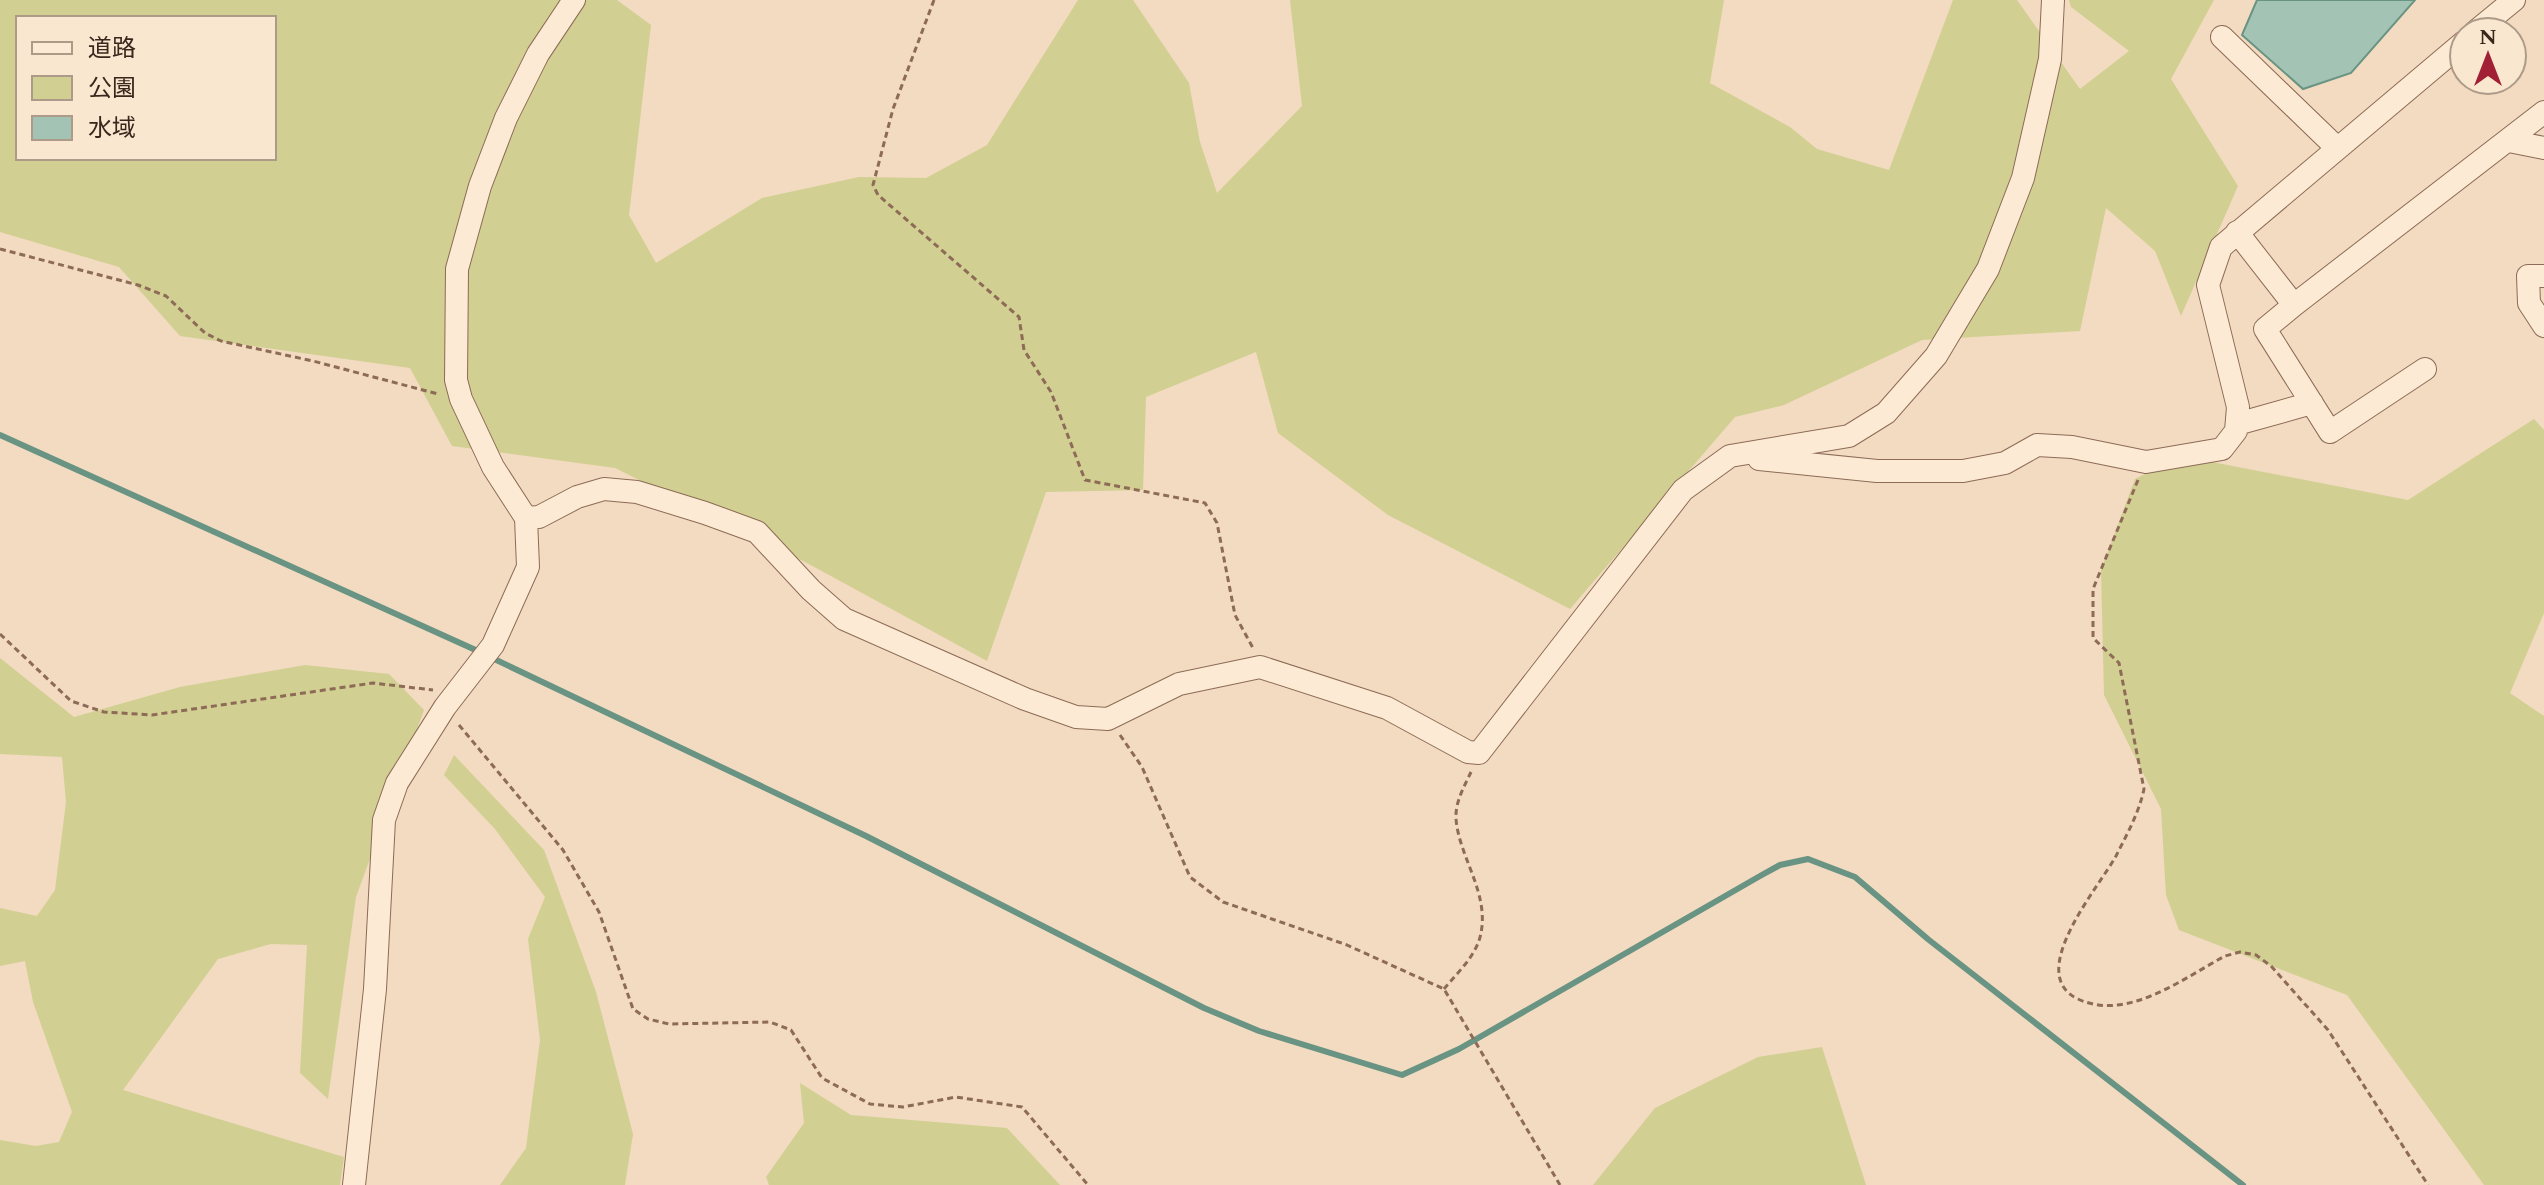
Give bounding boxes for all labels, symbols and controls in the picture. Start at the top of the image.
legend [16,16,276,160]
north arrow [2448,16,2528,96]
text: N [2479,21,2497,54]
text: 道路 [88,31,136,67]
text: 公園 [88,71,136,107]
text: 水域 [88,111,136,147]

